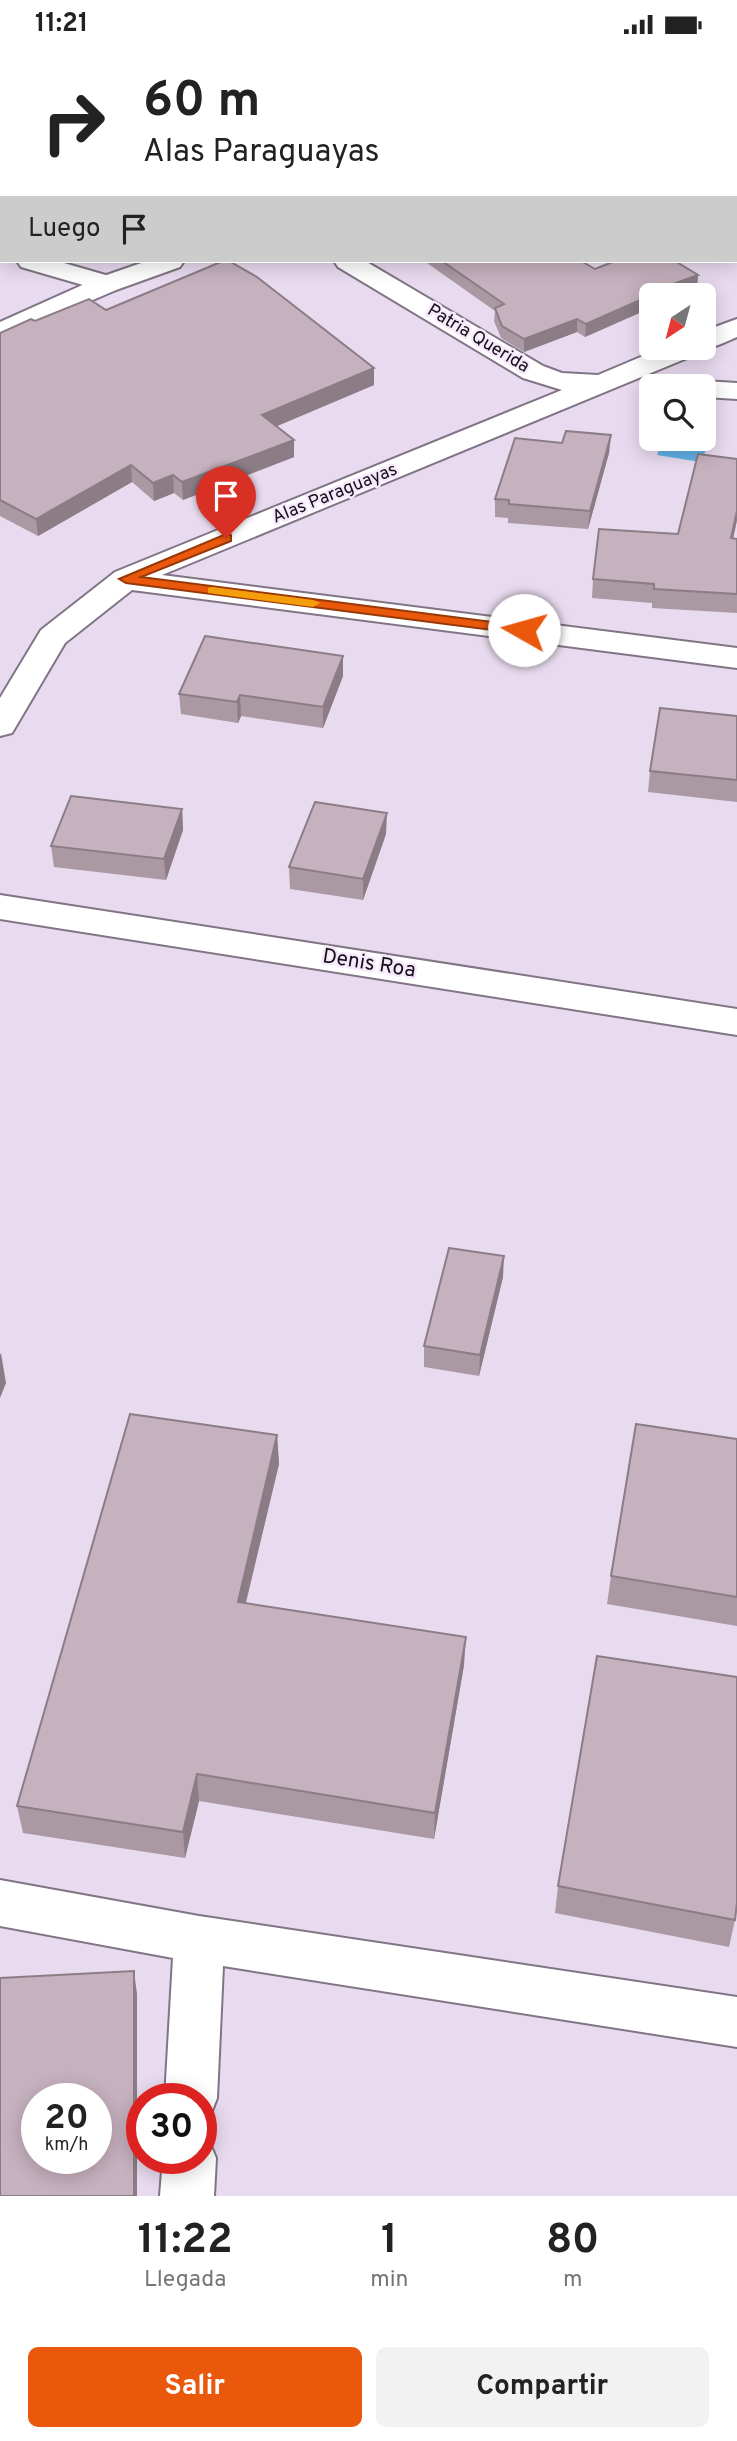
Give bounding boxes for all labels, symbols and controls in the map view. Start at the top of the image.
text: 11:21 [35,8,88,41]
text: 60 m [143,72,261,134]
icon: right [28,77,119,168]
text: Alas Paraguayas [143,133,380,173]
icon: arrive [115,210,153,248]
text: Luego [28,213,101,246]
north arrow [639,283,716,361]
map controls [639,283,716,451]
street label: Patria Querida [423,299,533,379]
button: search [639,374,716,451]
street label: Alas Paraguayas [269,458,401,530]
pin [196,466,256,538]
icon: arrive [207,477,245,515]
position arrow [487,593,561,667]
street label: Denis Roa [320,943,418,985]
speed limit sign: 30 [126,2083,217,2174]
text: 20 [44,2097,89,2141]
text: km/h [45,2134,88,2157]
text: 11:22 [138,2215,233,2268]
text: 1 [381,2215,398,2268]
text: 80 [546,2215,599,2268]
text: Llegada [144,2266,226,2295]
text: min [370,2266,409,2295]
text: m [563,2266,582,2295]
button: Salir [28,2347,362,2427]
button: Compartir [376,2347,709,2427]

